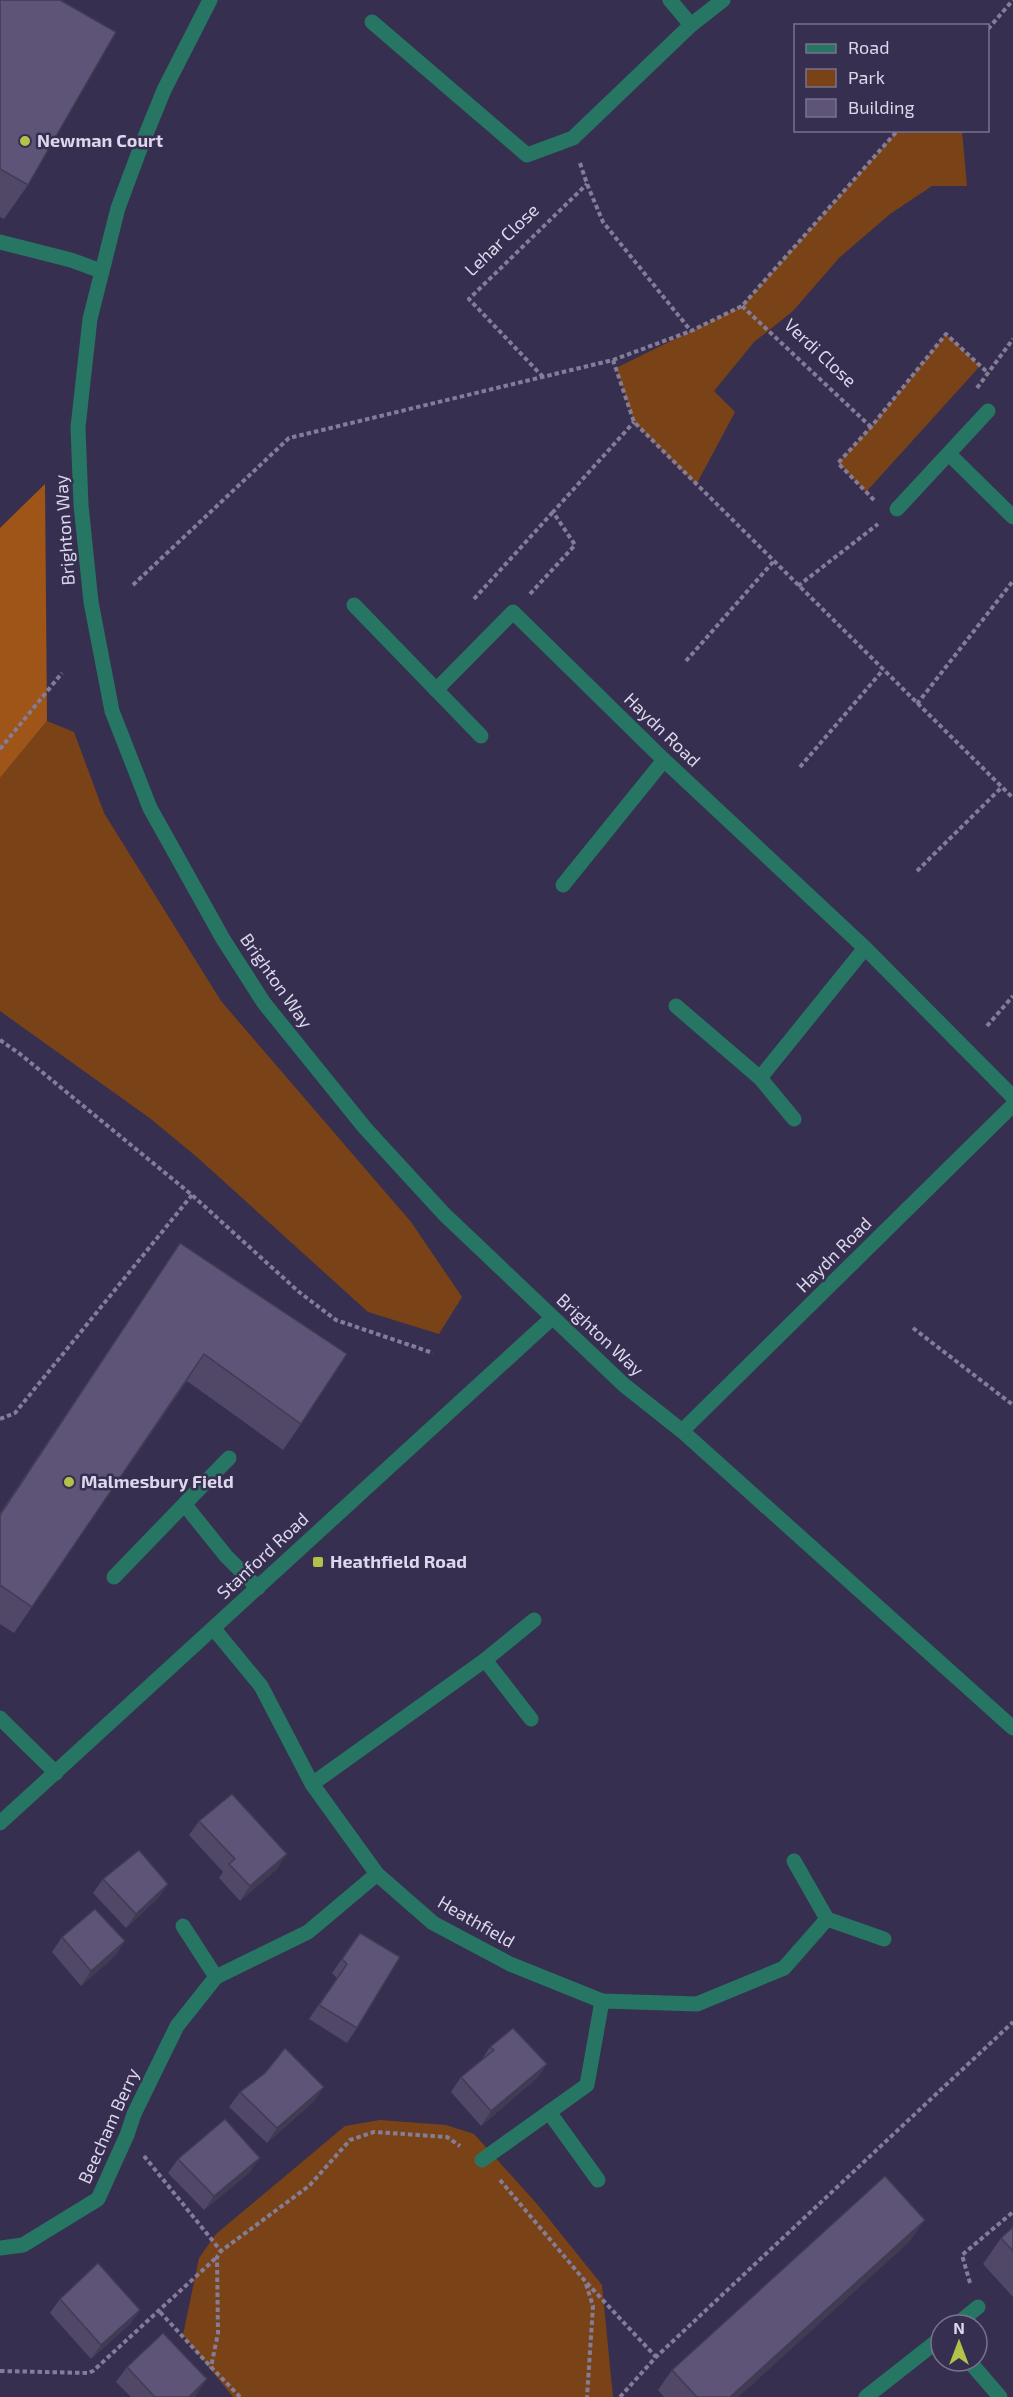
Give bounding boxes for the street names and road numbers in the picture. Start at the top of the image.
street label: Lehar Close [460,198,543,280]
street label: Verdi Close [780,313,861,391]
street label: Brighton Way [49,474,79,586]
street label: Haydn Road [620,687,705,771]
street label: Brighton Way [236,929,318,1033]
street label: Haydn Road [791,1212,876,1297]
street label: Brighton Way [553,1288,649,1380]
street label: Stanford Road [212,1507,313,1603]
street label: Heathfield [434,1890,519,1952]
street label: Beecham Berry [73,2064,144,2187]

